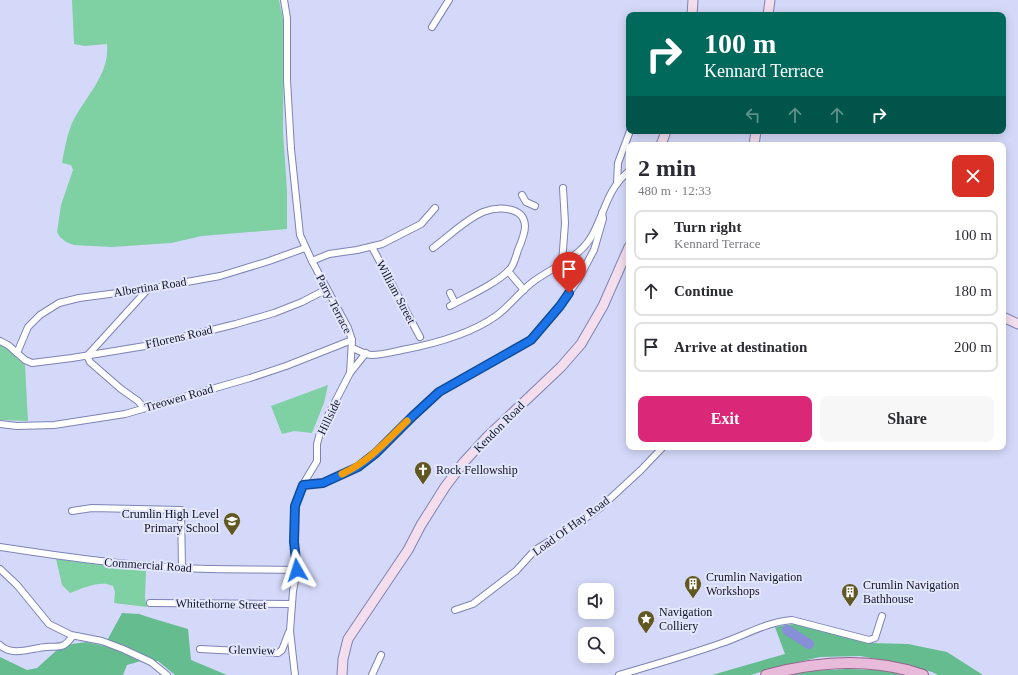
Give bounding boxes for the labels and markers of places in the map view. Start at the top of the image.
pin [552,252,586,293]
church icon: Rock Fellowship [413,460,433,485]
place label: Rock Fellowship [436,463,518,477]
place label: Crumlin High Level Primary School [122,507,220,535]
school or university icon: Crumlin High Level Primary School [222,511,242,536]
place label: Crumlin Navigation Workshops [706,570,802,598]
building icon: Crumlin Navigation Workshops [683,574,703,599]
place label: Crumlin Navigation Bathhouse [863,578,959,606]
building icon: Crumlin Navigation Bathhouse [840,582,860,607]
place label: Navigation Colliery [659,605,712,633]
place icon: Navigation Colliery [636,609,656,634]

